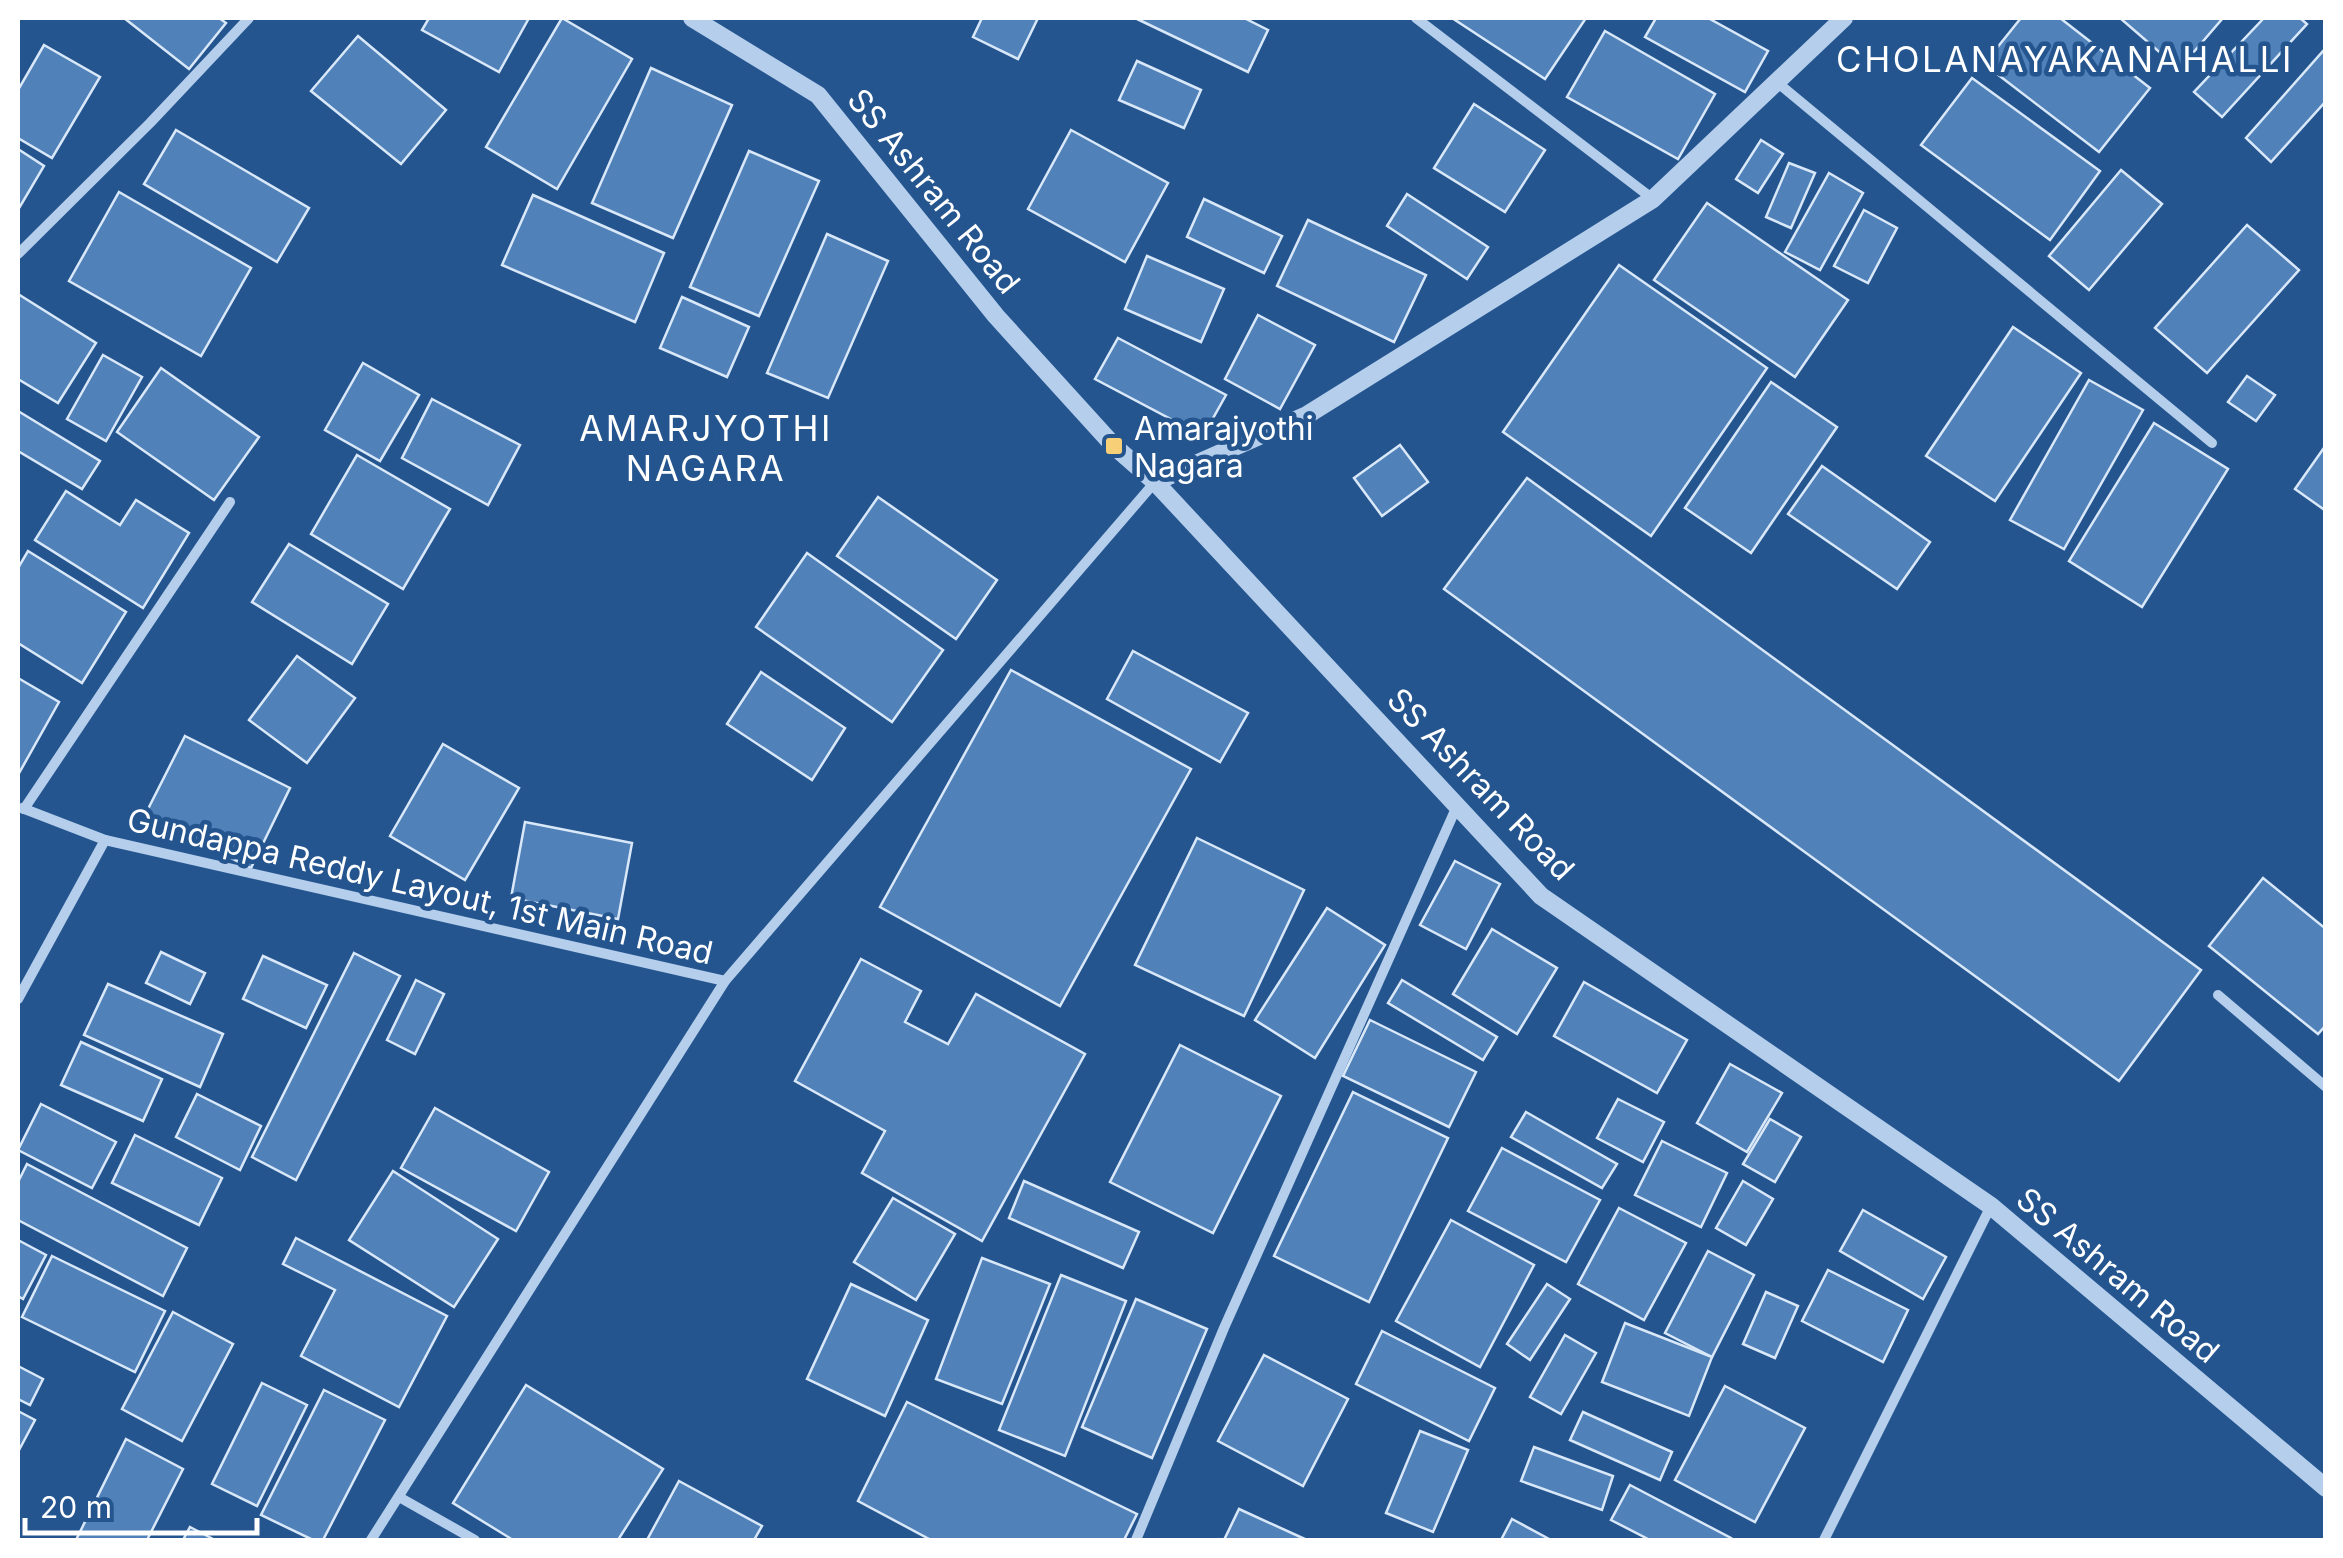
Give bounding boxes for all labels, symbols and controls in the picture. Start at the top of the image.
district label: CHOLANAYAKANAHALLI [1836,38,2294,80]
street label: SS Ashram Road [839,81,1029,301]
district label: AMARJYOTHI NAGARA [579,407,833,489]
place label: Amarajyothi Nagara [1134,409,1314,485]
marker: Amarajyothi Nagara [1103,435,1125,457]
street label: SS Ashram Road [1379,680,1583,888]
street label: Gundappa Reddy Layout, 1st Main Road [123,800,717,972]
street label: SS Ashram Road [2009,1179,2227,1371]
scale bar [25,1473,258,1535]
text: 20 m [40,1489,112,1525]

